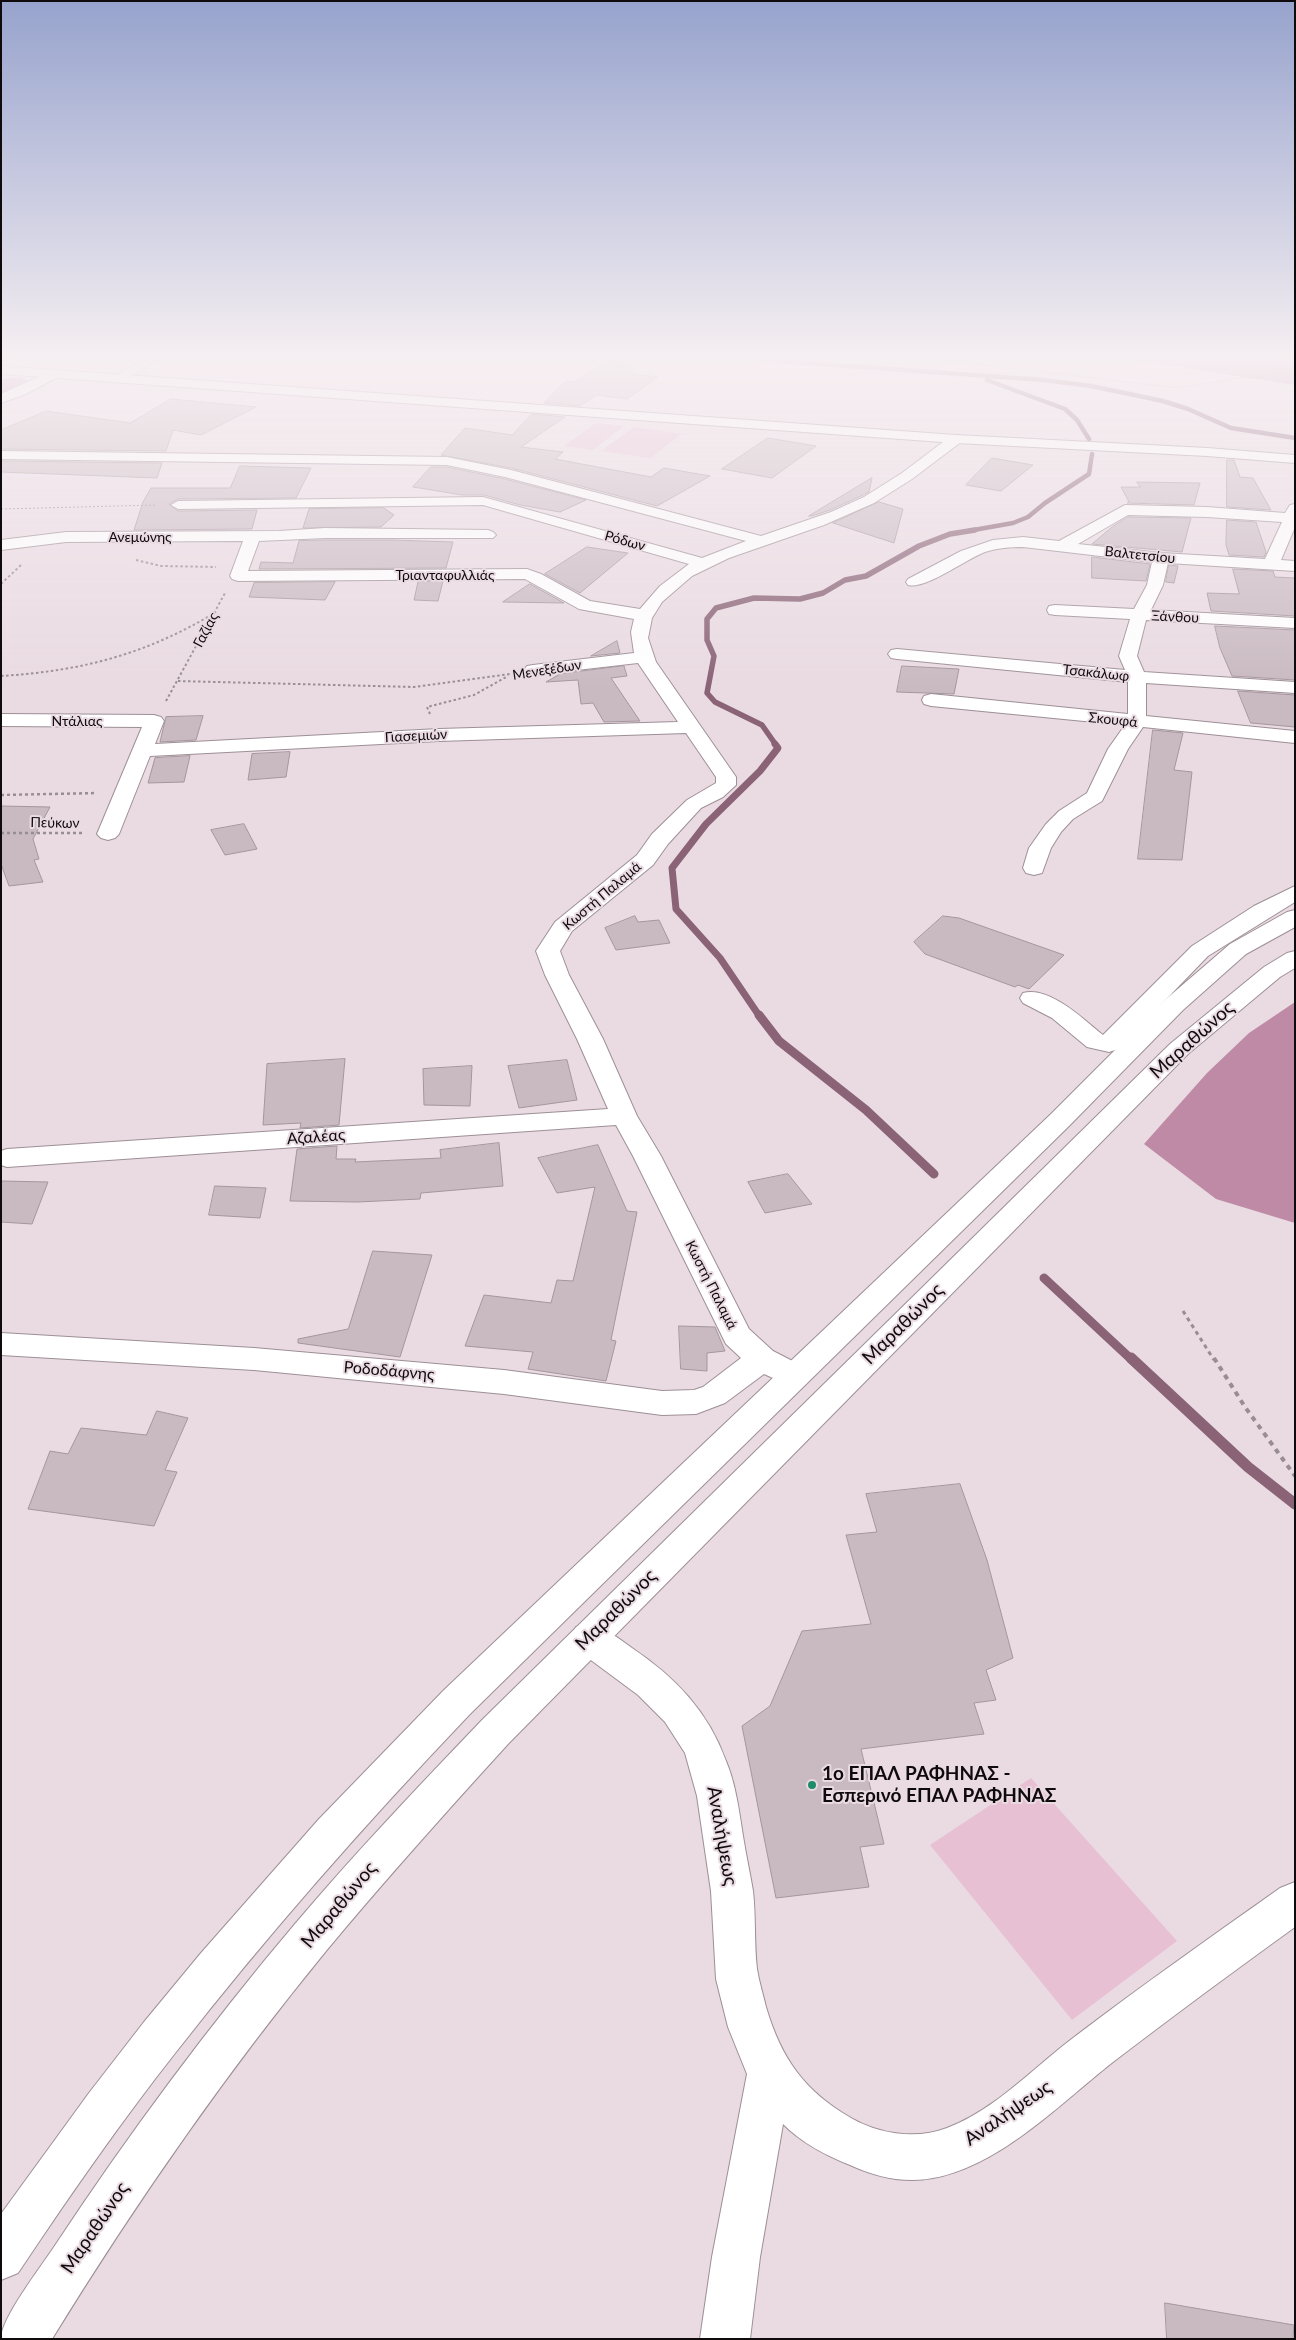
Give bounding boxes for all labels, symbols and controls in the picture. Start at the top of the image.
street label: Ρόδων [603,527,647,555]
street label: Ανεμώνης [108,529,172,545]
street label: Βαλτετσίου [1104,543,1176,567]
street label: Τριανταφυλλιάς [395,567,495,583]
street label: Ξάνθου [1151,607,1199,627]
street label: Γαζίας [190,610,222,650]
street label: Μενεξέδων [511,656,583,684]
street label: Τσακάλωφ [1062,661,1130,685]
street label: Σκουφά [1088,709,1138,731]
street label: Ντάλιας [51,713,103,729]
street label: Γιασεμιών [384,726,448,746]
street label: Πεύκων [30,814,80,832]
street label: Κωστή Παλαμά [559,858,645,934]
street label: Μαραθώνος [1145,996,1239,1084]
street label: Αζαλέας [286,1125,346,1149]
street label: Κωστή Παλαμά [681,1238,741,1332]
street label: Μαραθώνος [858,1279,948,1369]
street label: Ροδοδάφνης [343,1357,435,1385]
street label: Μαραθώνος [571,1565,661,1655]
place label: 1ο ΕΠΑΛ ΡΑΦΗΝΑΣ - Εσπερινό ΕΠΑΛ ΡΑΦΗΝΑΣ [822,1763,1056,1807]
marker: 1ο ΕΠΑΛ ΡΑΦΗΝΑΣ - Εσπερινό ΕΠΑΛ ΡΑΦΗΝΑΣ [806,1779,818,1791]
street label: Αναλήψεως [702,1785,742,1887]
street label: Μαραθώνος [296,1857,382,1953]
street label: Αναλήψεως [960,2075,1056,2151]
street label: Μαραθώνος [56,2178,134,2278]

